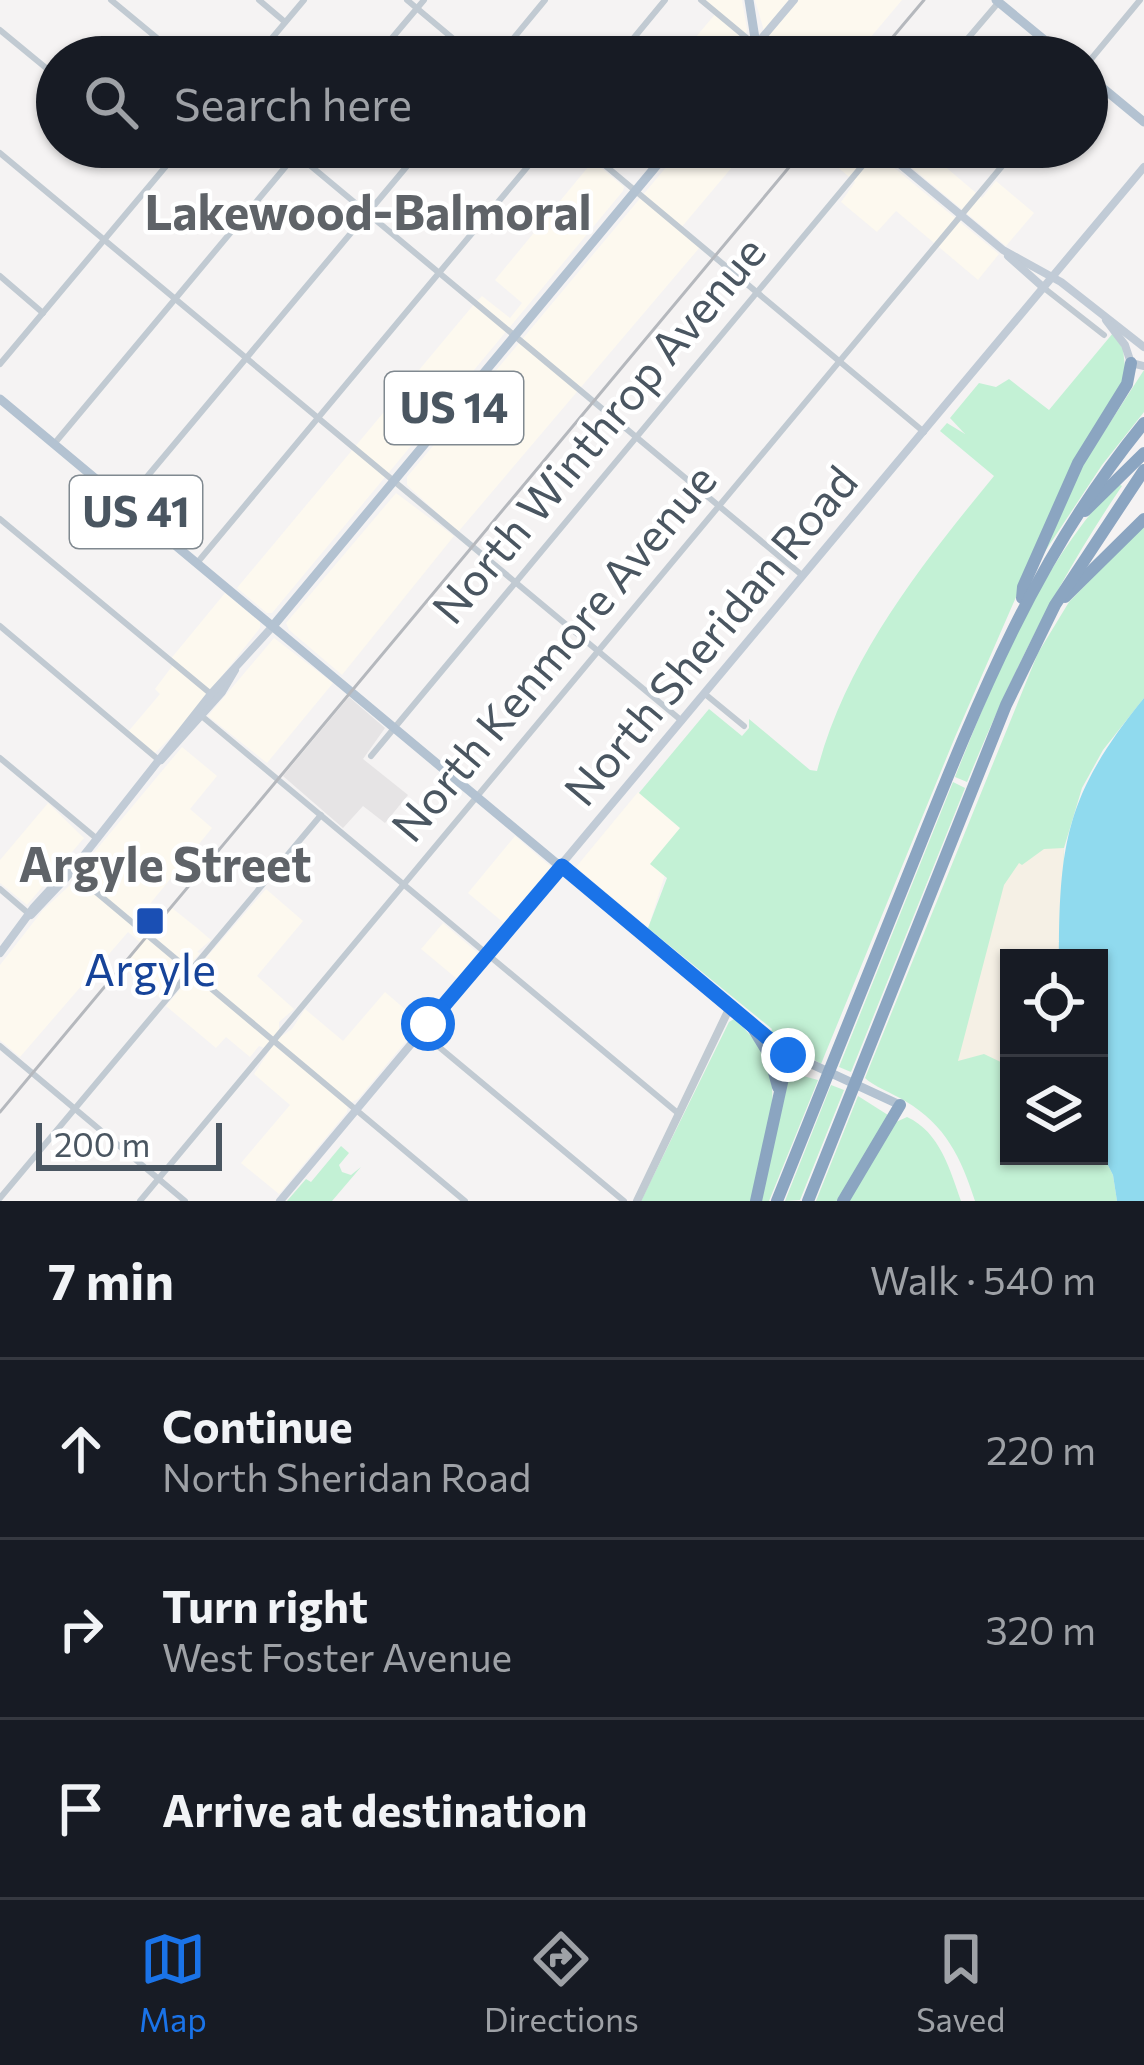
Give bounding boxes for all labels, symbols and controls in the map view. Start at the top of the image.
search box [36,36,1108,168]
icon: search [78,69,144,135]
text: Search here [174,75,412,130]
district label: Lakewood-Balmoral [144,181,592,240]
street label: North Winthrop Avenue [419,224,775,633]
road number: US 14 [385,372,523,444]
street label: North Kenmore Avenue [378,452,726,851]
street label: North Sheridan Road [551,454,867,815]
road number: US 41 [70,476,202,548]
district label: Argyle Street [19,833,311,892]
marker: Argyle [134,905,166,937]
place label: Argyle [84,940,216,995]
map controls [1000,949,1108,1165]
button: locate [1000,949,1108,1057]
route start [401,997,455,1051]
route end [761,1028,815,1082]
button: layers [1000,1057,1108,1165]
scale bar [36,1117,222,1170]
text: 200 m [54,1123,150,1164]
text: 7 min [48,1248,174,1311]
text: Walk · 540 m [870,1255,1096,1303]
text: Continue [162,1397,353,1452]
icon: ahead [48,1416,114,1482]
text: 220 m [986,1425,1096,1473]
text: North Sheridan Road [162,1452,531,1500]
text: Turn right [162,1577,368,1632]
icon: right [48,1596,114,1662]
text: 320 m [985,1605,1096,1653]
text: West Foster Avenue [162,1632,512,1680]
icon: arrive [48,1776,114,1842]
text: Arrive at destination [162,1781,588,1836]
tab: Map [139,1926,207,2039]
tab: Directions [484,1926,639,2039]
tab: Saved [916,1926,1005,2039]

